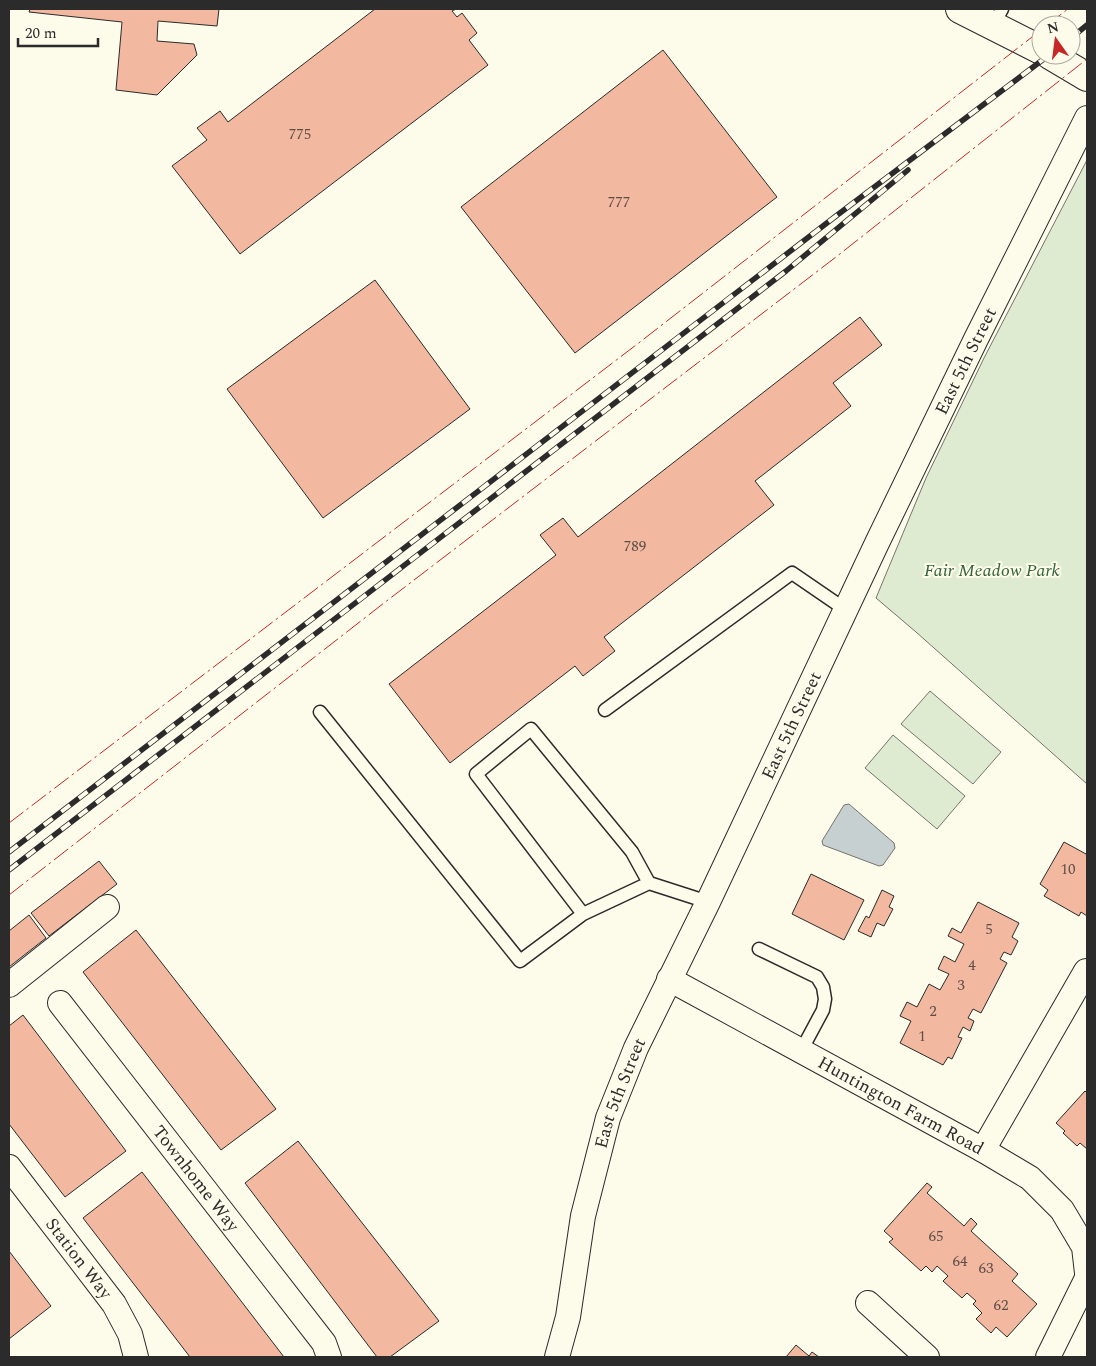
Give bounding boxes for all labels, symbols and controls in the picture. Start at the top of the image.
scale bar [18,15,98,47]
north arrow [1031,15,1081,65]
text: N [1045,16,1061,39]
text: 20 m [25,22,57,45]
house number: 775 [289,123,311,146]
house number: 777 [608,191,630,214]
street label: East 5th Street [928,303,1003,419]
house number: 789 [624,535,646,558]
park label: Fair Meadow Park [924,557,1061,584]
street label: East 5th Street [754,667,828,784]
house number: 10 [1060,858,1076,881]
house number: 5 [985,918,993,941]
house number: 4 [968,954,976,977]
house number: 3 [957,974,965,997]
house number: 2 [929,1000,937,1023]
house number: 1 [918,1025,926,1048]
street label: East 5th Street [587,1033,653,1151]
street label: Huntington Farm Road [813,1049,989,1162]
street label: Townhome Way [146,1119,247,1238]
street label: Station Way [39,1212,120,1306]
house number: 65 [928,1225,944,1248]
house number: 64 [952,1250,968,1273]
house number: 63 [978,1257,994,1280]
house number: 62 [993,1294,1009,1317]

